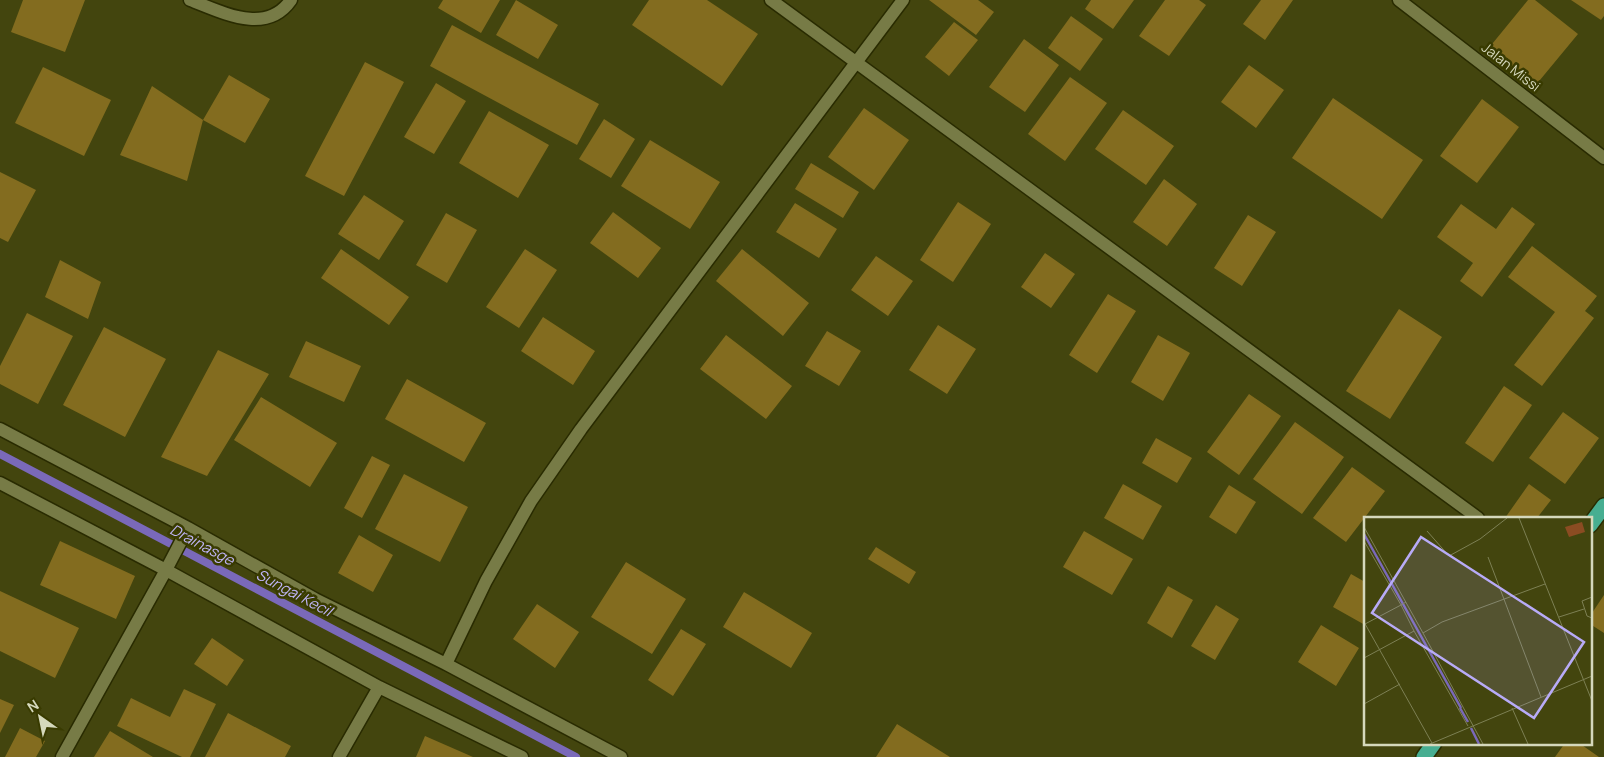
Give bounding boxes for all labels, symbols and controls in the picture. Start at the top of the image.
street label: Jalan Missi [1478,38,1545,95]
inset map [1364,517,1592,744]
water label: Drainasge [166,519,239,571]
water label: Sungai Kecil [253,564,338,622]
north arrow [15,692,65,742]
text: N [23,695,42,716]

